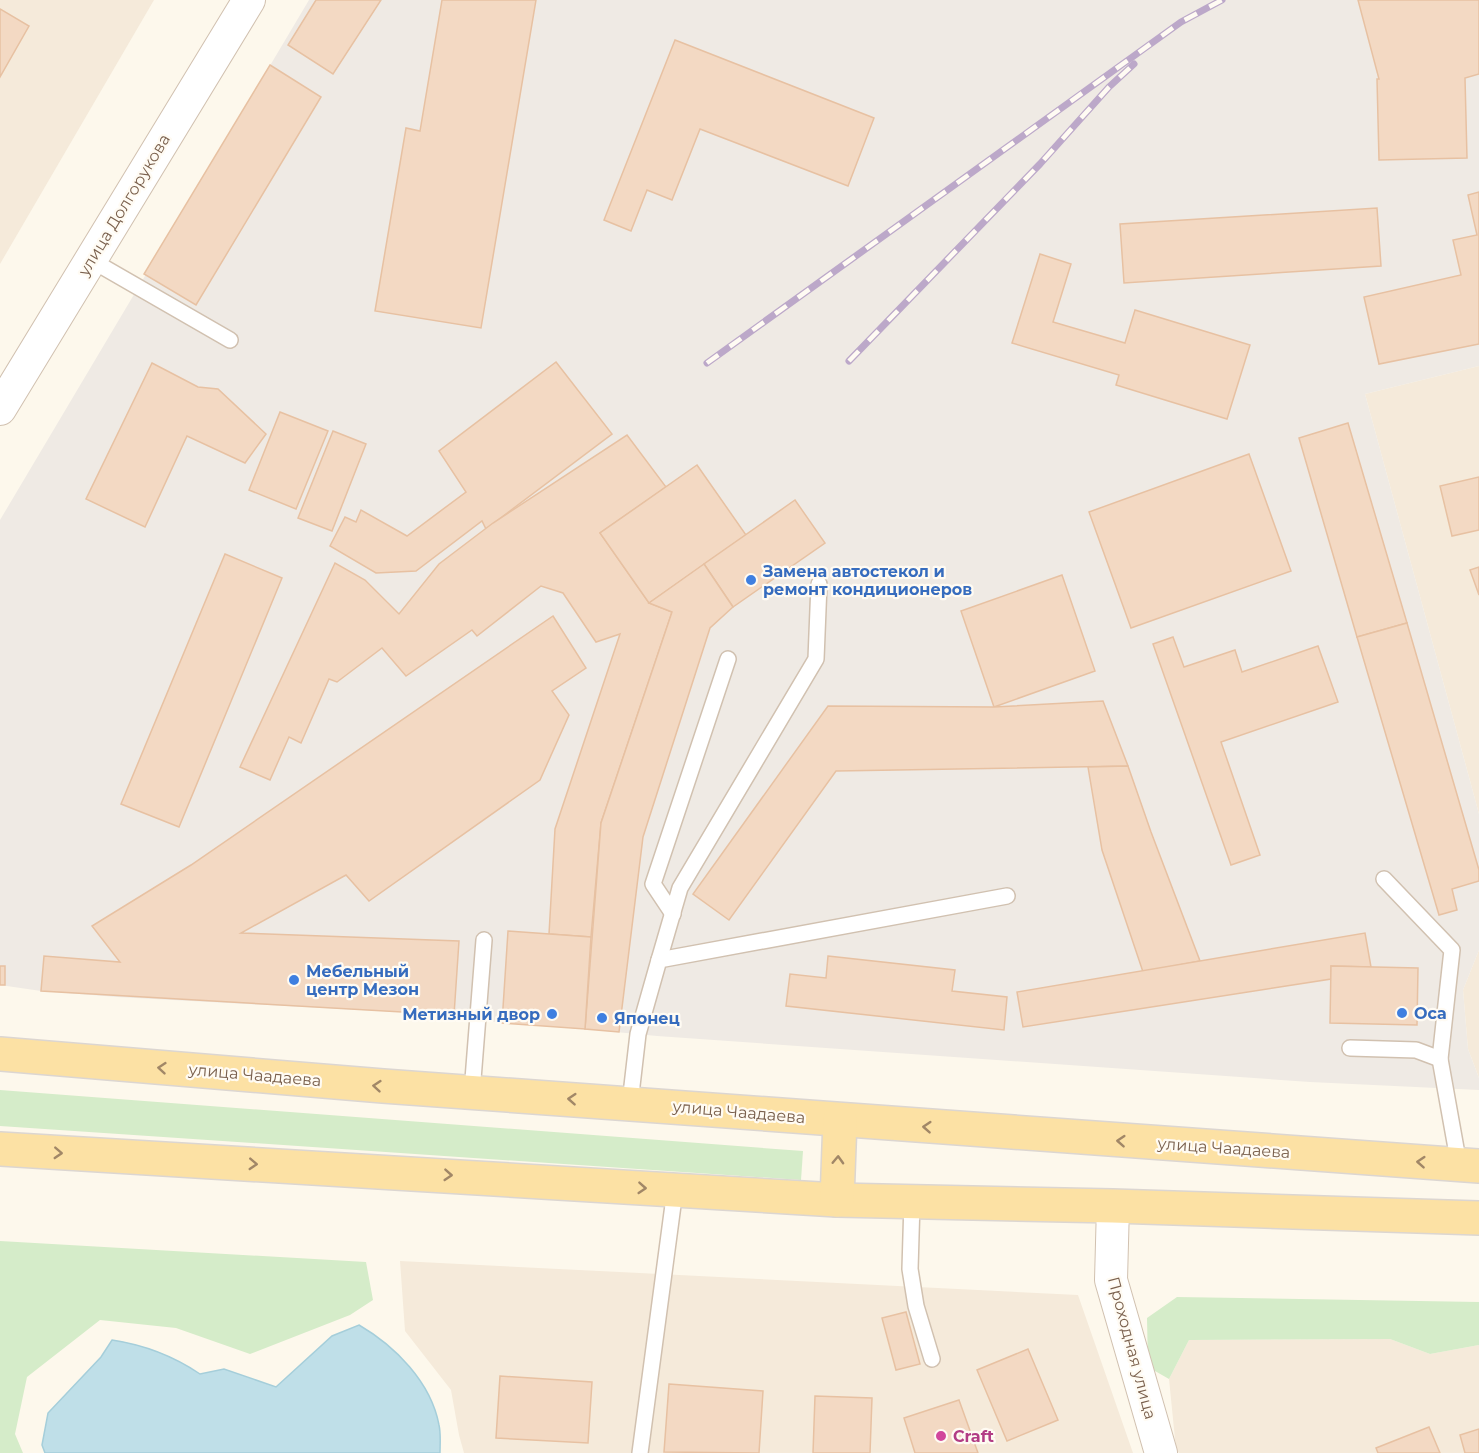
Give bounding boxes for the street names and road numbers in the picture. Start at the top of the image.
street label: улица Долгорукова [74,131,174,280]
street label: улица Чаадаева [187,1060,322,1090]
street label: улица Чаадаева [671,1097,806,1127]
street label: улица Чаадаева [1156,1134,1291,1162]
street label: Проходная улица [1104,1275,1160,1421]

